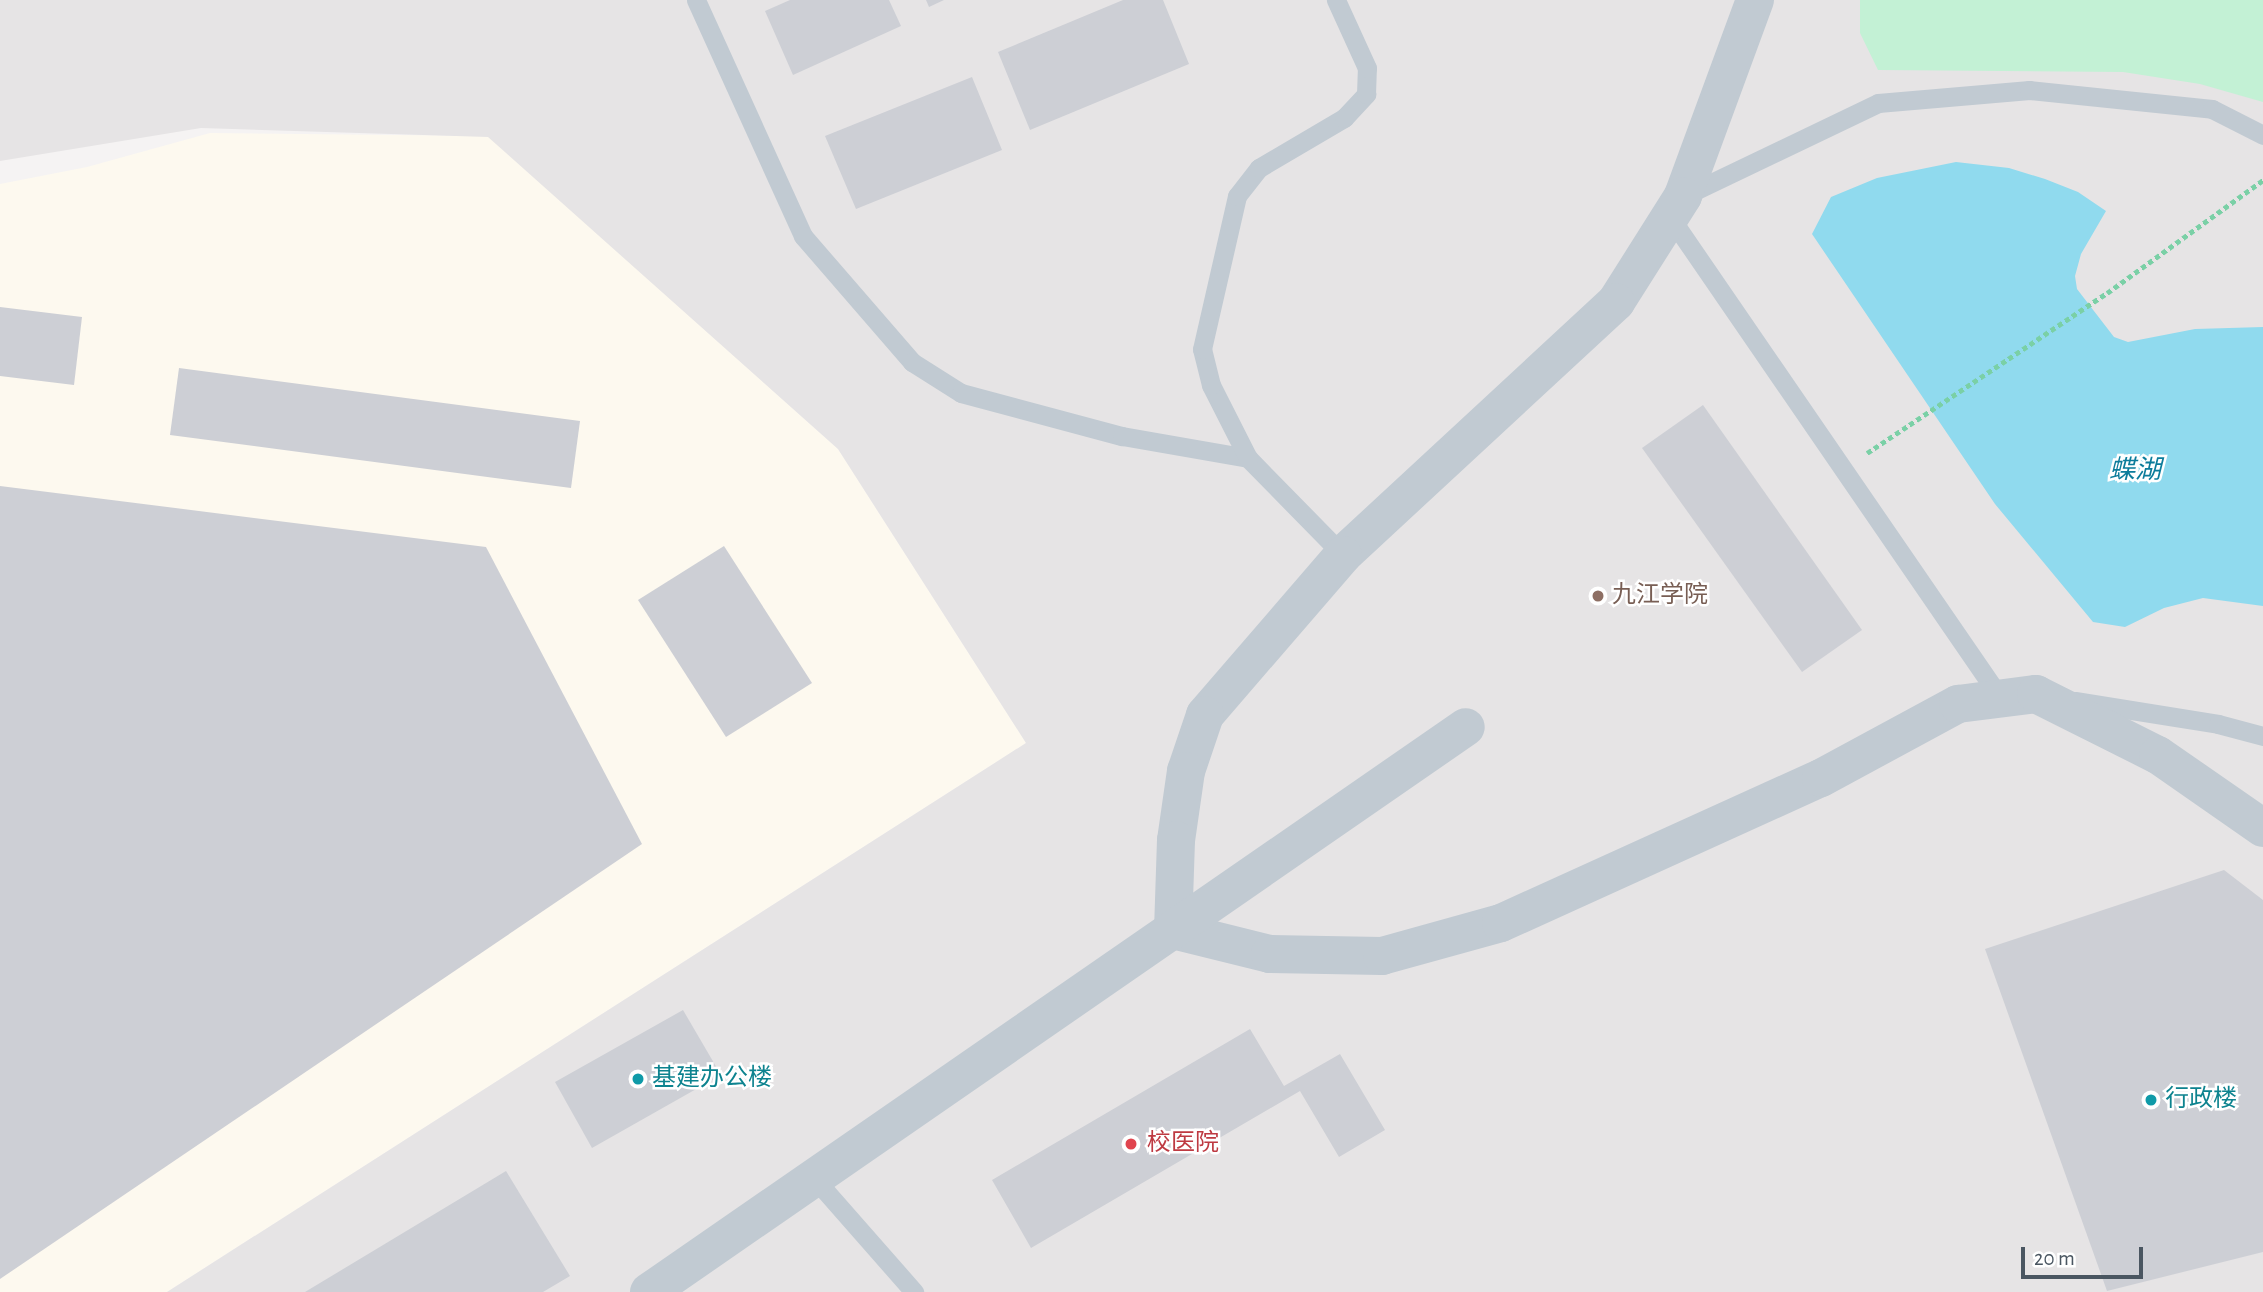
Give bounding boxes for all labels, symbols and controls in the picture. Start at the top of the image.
water label: 蝶湖 [2109,455,2161,487]
place label: 九江学院 [1612,582,1708,610]
marker: 九江学院 [1590,588,1606,604]
place label: 基建办公楼 [652,1065,772,1093]
marker: 基建办公楼 [630,1071,646,1087]
place label: 行政楼 [2165,1086,2237,1114]
marker: 行政楼 [2143,1092,2159,1108]
place label: 校医院 [1147,1130,1219,1158]
marker: 校医院 [1121,1134,1141,1154]
scale bar [2025,1232,2148,1276]
text: 20 m [2034,1248,2075,1269]

